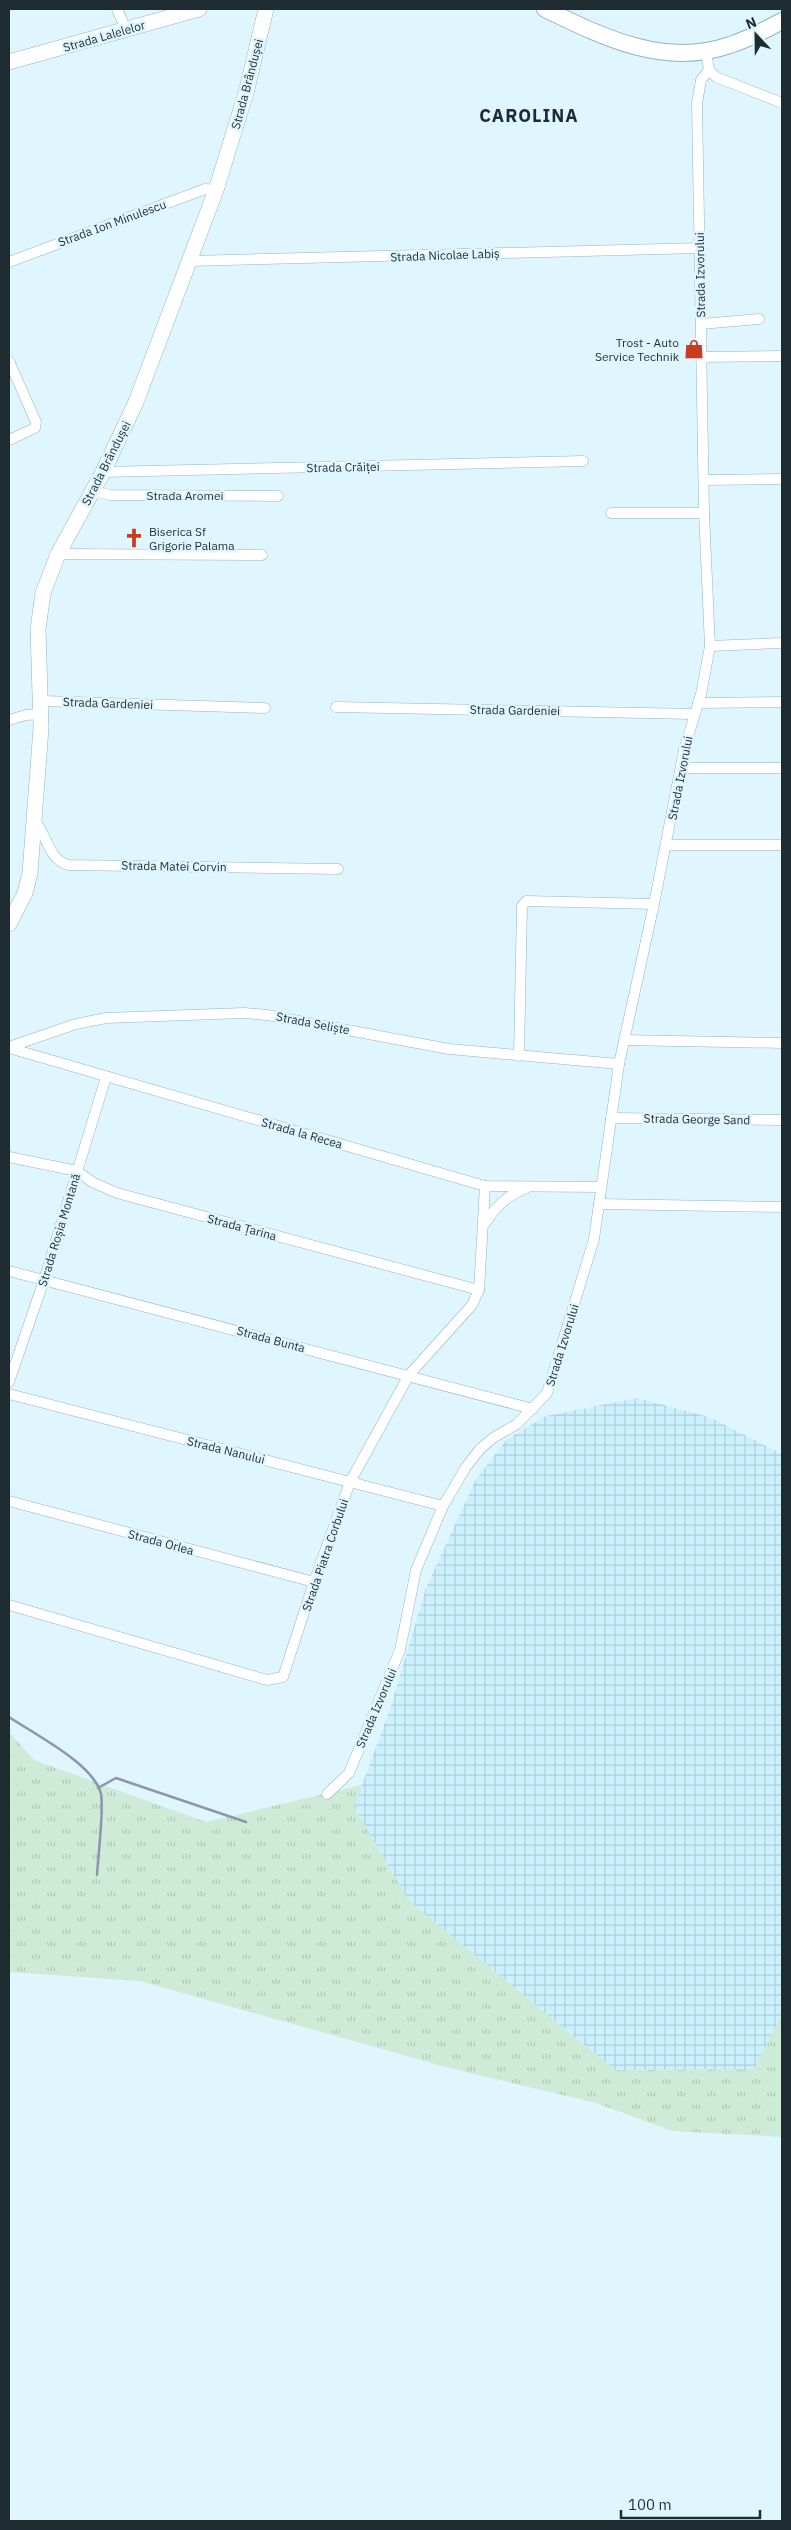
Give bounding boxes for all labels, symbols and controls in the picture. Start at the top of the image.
north arrow [731,10,781,60]
text: N [743,13,759,33]
street label: Strada Lalelelor [61,17,147,55]
street label: Strada Brândușei [228,37,266,131]
district label: CAROLINA [479,104,579,127]
street label: Strada Ion Minulescu [56,196,168,250]
street label: Strada Izvorului [692,232,708,318]
street label: Strada Nicolae Labiș [390,246,500,264]
place label: Trost - Auto Service Technik [595,335,680,364]
shop icon: Trost - Auto Service Technik [683,338,705,360]
street label: Strada Brândușei [78,418,134,508]
street label: Strada Crăiței [306,459,380,475]
street label: Strada Aromei [147,488,223,503]
place label: Biserica Sf Grigorie Palama [149,524,235,553]
church icon: Biserica Sf Grigorie Palama [123,527,145,549]
street label: Strada Gardeniei [63,694,153,712]
street label: Strada Gardeniei [470,702,560,718]
street label: Strada Izvorului [664,735,696,821]
street label: Strada Matei Corvin [121,858,227,874]
street label: Strada Seliște [275,1009,351,1038]
street label: Strada George Sand [643,1111,751,1127]
street label: Strada la Recea [260,1114,345,1152]
street label: Strada Roșia Montană [35,1171,84,1288]
street label: Strada Țarina [206,1211,279,1244]
street label: Strada Izvorului [542,1302,582,1388]
street label: Strada Bunta [235,1323,307,1355]
street label: Strada Nanului [185,1433,267,1467]
street label: Strada Piatra Corbului [299,1497,351,1613]
street label: Strada Orlea [127,1526,196,1558]
street label: Strada Izvorului [352,1666,400,1750]
scale bar [621,2488,760,2520]
text: 100 m [628,2495,672,2514]

